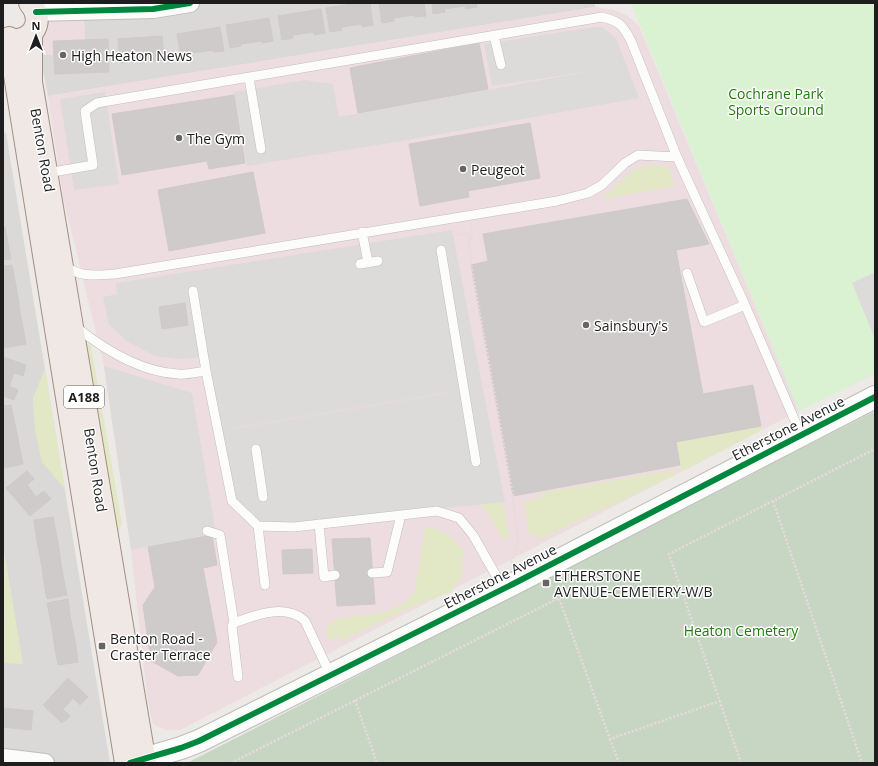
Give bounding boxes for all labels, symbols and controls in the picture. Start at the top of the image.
north arrow [16,16,56,56]
text: N [32,18,40,33]
place label: High Heaton News [71,46,193,65]
marker: High Heaton News [58,50,68,60]
park label: Cochrane Park Sports Ground [728,84,824,119]
street label: Benton Road [26,107,60,193]
place label: The Gym [187,129,245,148]
marker: The Gym [174,133,184,143]
place label: Peugeot [471,160,525,179]
marker: Peugeot [458,164,468,174]
place label: Sainsbury's [594,316,668,335]
marker: Sainsbury's [581,320,591,330]
road number: A188 [64,386,104,408]
street label: Etherstone Avenue [729,391,848,465]
street label: Benton Road [80,427,112,513]
street label: Etherstone Avenue [441,539,560,613]
place label: ETHERSTONE AVENUE-CEMETERY-W/B [554,566,713,601]
marker: ETHERSTONE AVENUE-CEMETERY-W/B [541,578,551,588]
park label: Heaton Cemetery [684,621,799,640]
place label: Benton Road - Craster Terrace [110,629,211,664]
marker: Benton Road - Craster Terrace [97,641,107,651]

